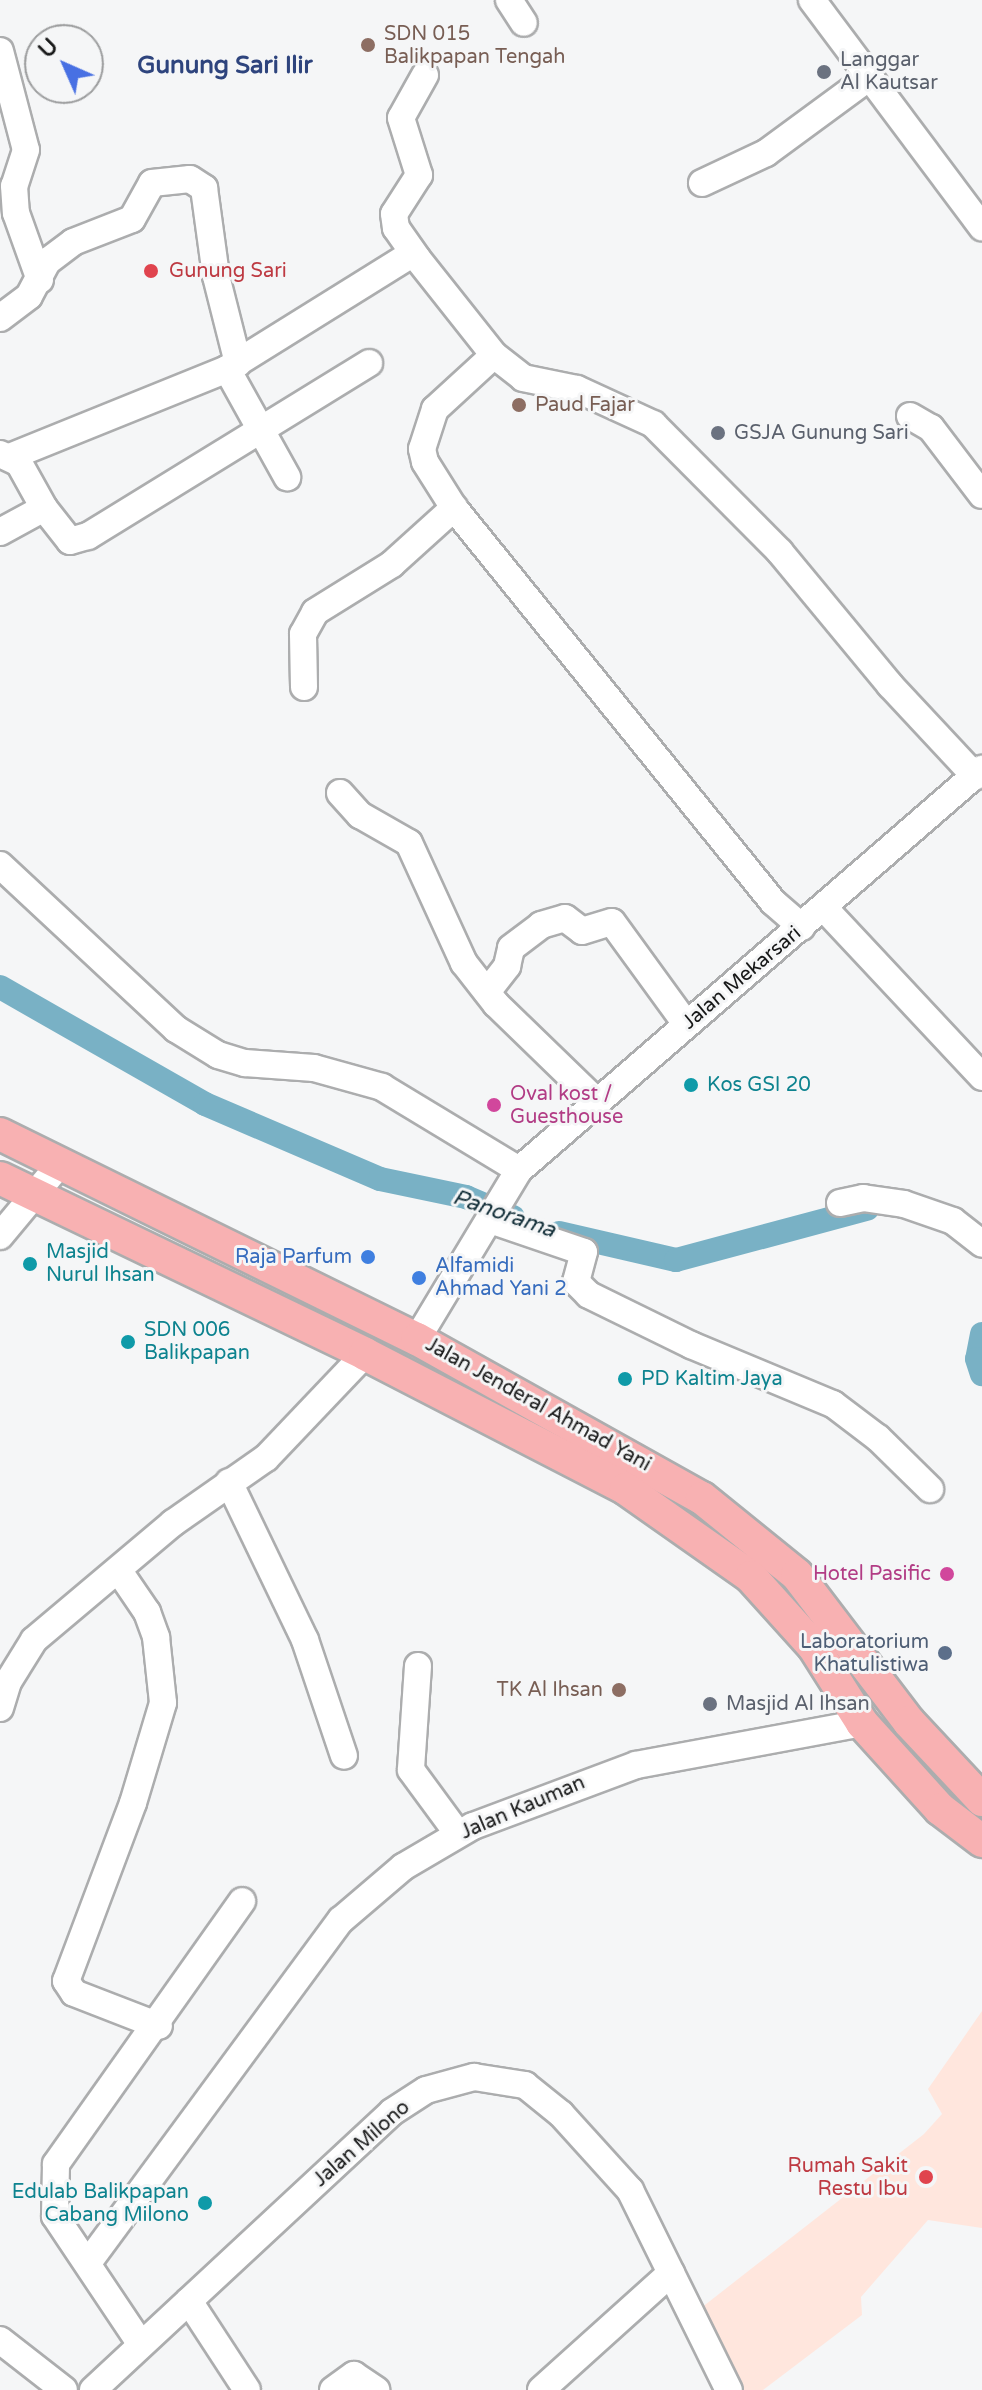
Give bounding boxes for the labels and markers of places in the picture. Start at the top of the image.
place label: SDN 015 Balikpapan Tengah [384,22,565,69]
marker: SDN 015 Balikpapan Tengah [359,36,377,54]
place label: Langgar Al Kautsar [840,48,938,95]
marker: Langgar Al Kautsar [815,63,833,81]
place label: Gunung Sari [169,259,287,283]
marker: Gunung Sari [140,260,162,282]
place label: Paud Fajar [535,393,635,417]
marker: Paud Fajar [510,396,528,414]
place label: GSJA Gunung Sari [734,421,909,445]
marker: GSJA Gunung Sari [709,424,727,442]
place label: Kos GSI 20 [707,1073,811,1097]
marker: Kos GSI 20 [682,1076,700,1094]
place label: Oval kost / Guesthouse [510,1082,623,1129]
marker: Oval kost / Guesthouse [485,1096,503,1114]
place label: Masjid Nurul Ihsan [46,1240,155,1287]
place label: Raja Parfum [235,1245,352,1269]
marker: Raja Parfum [359,1248,377,1266]
place label: Alfamidi Ahmad Yani 2 [435,1254,567,1301]
marker: Masjid Nurul Ihsan [21,1255,39,1273]
marker: Alfamidi Ahmad Yani 2 [410,1269,428,1287]
place label: SDN 006 Balikpapan [144,1318,250,1365]
marker: SDN 006 Balikpapan [119,1333,137,1351]
place label: PD Kaltim Jaya [641,1367,783,1391]
marker: PD Kaltim Jaya [616,1370,634,1388]
place label: Hotel Pasific [813,1562,931,1586]
marker: Hotel Pasific [938,1565,956,1583]
place label: Laboratorium Khatulistiwa [800,1630,929,1677]
marker: Laboratorium Khatulistiwa [936,1644,954,1662]
place label: TK Al Ihsan [497,1678,603,1702]
marker: TK Al Ihsan [610,1681,628,1699]
place label: Masjid Al Ihsan [726,1692,870,1716]
marker: Masjid Al Ihsan [701,1695,719,1713]
place label: Rumah Sakit Restu Ibu [788,2154,908,2201]
marker: Rumah Sakit Restu Ibu [915,2166,937,2188]
place label: Edulab Balikpapan Cabang Milono [12,2180,189,2227]
marker: Edulab Balikpapan Cabang Milono [196,2194,214,2212]

